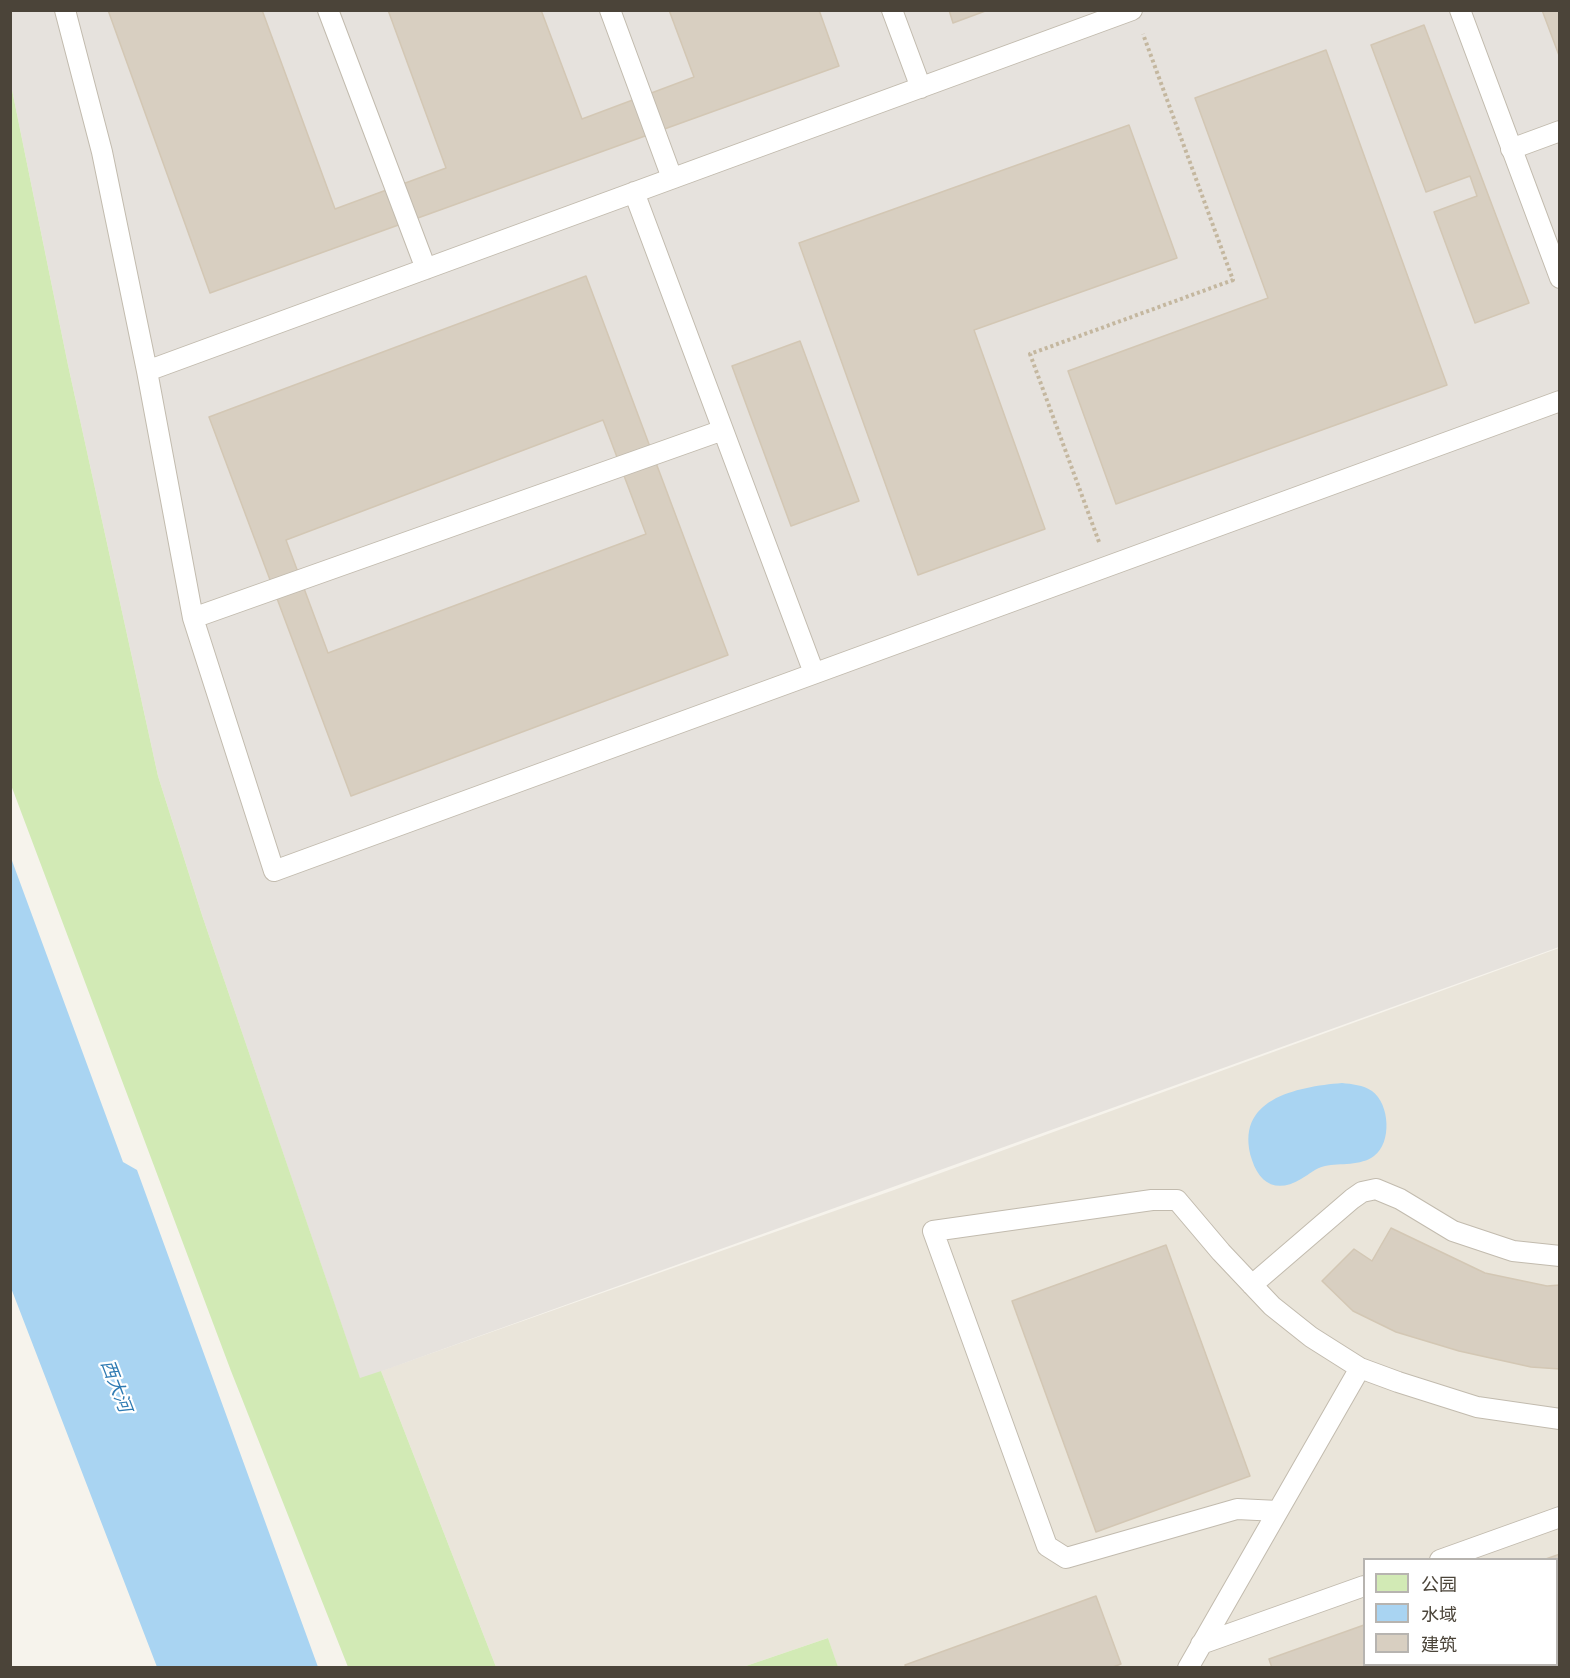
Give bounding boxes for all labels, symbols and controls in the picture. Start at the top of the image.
water label: 西大河 [96,1357,136,1415]
legend [1363,1558,1558,1666]
text: 公园 [1421,1574,1457,1595]
text: 水域 [1421,1604,1457,1625]
text: 建筑 [1421,1634,1457,1655]

